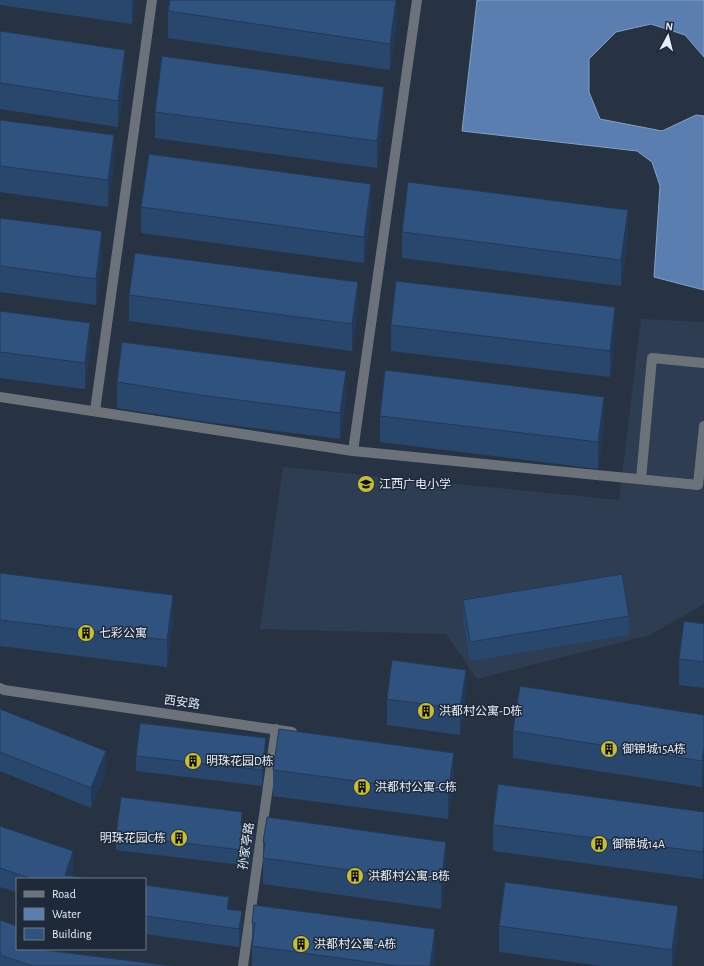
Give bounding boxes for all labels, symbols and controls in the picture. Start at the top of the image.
north arrow [648,16,688,56]
text: N [665,21,674,32]
school or university icon: 江西广电小学 [356,474,376,494]
place label: 江西广电小学 [379,477,451,490]
building icon: 七彩公寓 [76,623,96,643]
place label: 七彩公寓 [99,626,147,639]
street label: 西安路 [163,693,201,710]
building icon: 洪都村公寓-D栋 [416,701,436,721]
place label: 洪都村公寓-D栋 [439,704,522,717]
building icon: 御锦城15A栋 [599,739,619,759]
place label: 御锦城15A栋 [622,742,686,755]
building icon: 明珠花园D栋 [183,751,203,771]
place label: 明珠花园D栋 [206,754,274,767]
building icon: 洪都村公寓-C栋 [352,777,372,797]
place label: 洪都村公寓-C栋 [375,780,457,793]
street label: 孙家亭路 [236,821,255,871]
building icon: 明珠花园C栋 [169,828,189,848]
place label: 明珠花园C栋 [100,831,166,844]
building icon: 御锦城14A [589,834,609,854]
place label: 御锦城14A [612,837,665,850]
building icon: 洪都村公寓-B栋 [345,866,365,886]
place label: 洪都村公寓-B栋 [368,869,450,882]
legend [16,878,146,950]
text: Road [52,888,76,900]
text: Water [52,908,81,920]
text: Building [52,928,92,940]
building icon: 洪都村公寓-A栋 [291,934,311,954]
place label: 洪都村公寓-A栋 [314,937,397,950]

